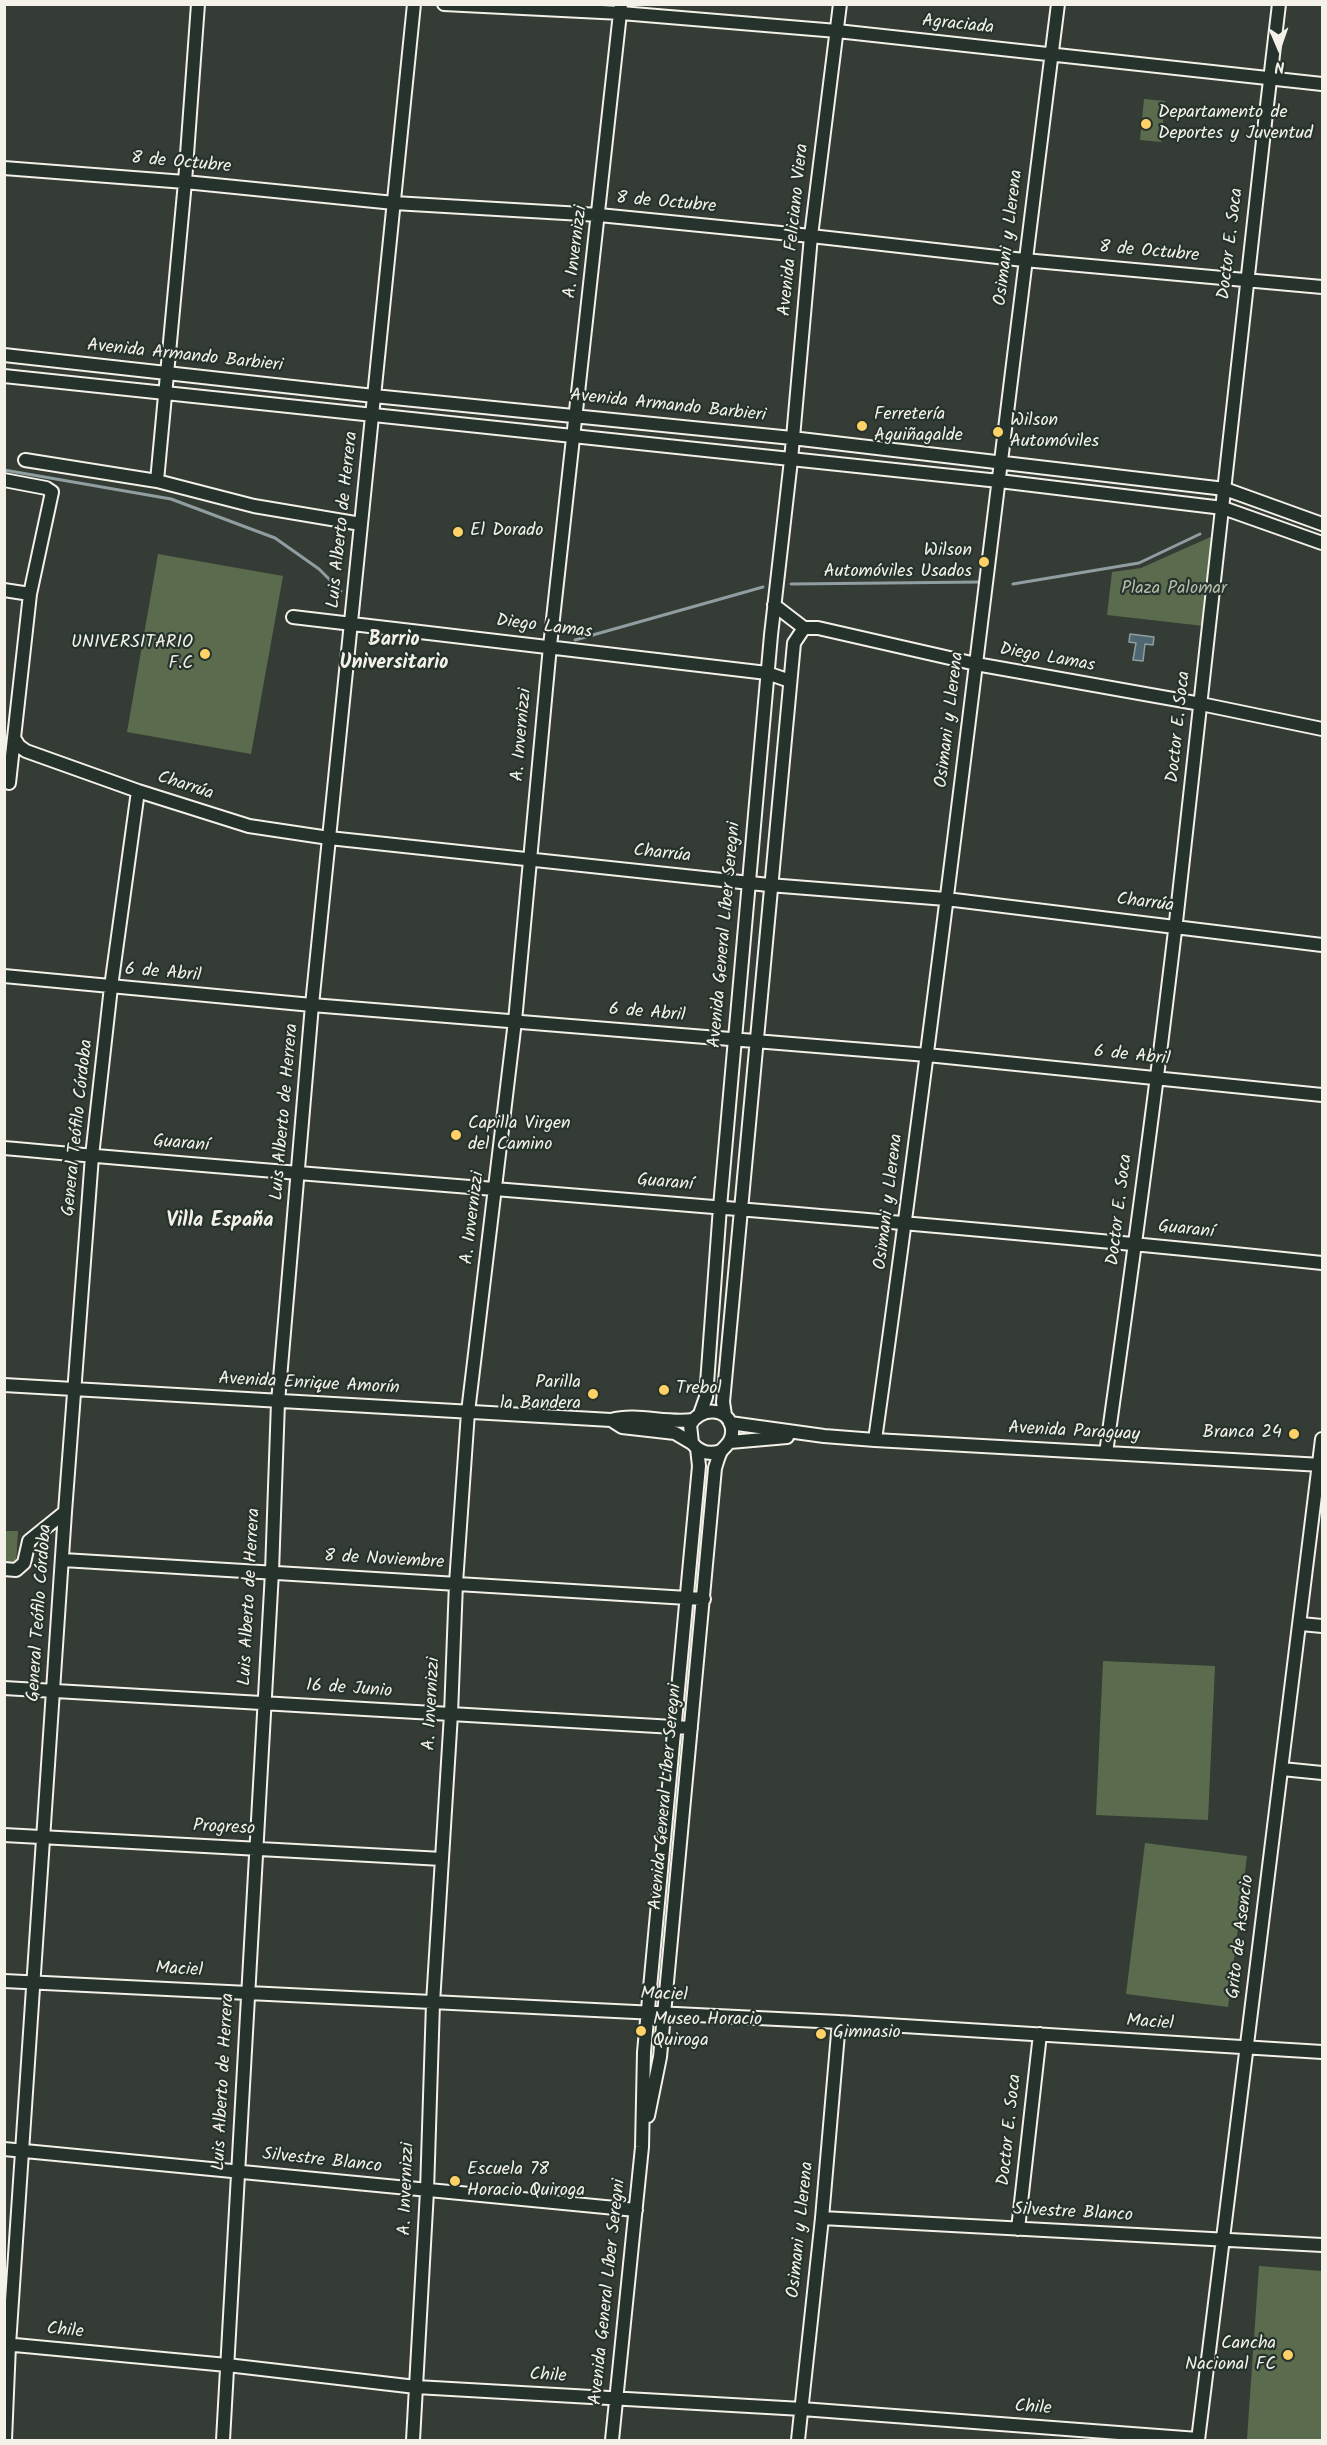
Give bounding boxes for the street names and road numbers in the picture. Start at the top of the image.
street label: Agraciada [921,11,995,41]
street label: Avenida Feliciano Viera [775,143,815,317]
street label: 8 de Octubre [130,149,232,179]
street label: Osimani y Llerena [991,169,1029,307]
street label: Doctor E. Soca [1214,187,1250,301]
street label: 8 de Octubre [615,189,717,219]
street label: A. Invernizzi [561,204,593,300]
street label: 8 de Octubre [1098,238,1200,268]
street label: Avenida Armando Barbieri [86,336,284,378]
street label: Avenida Armando Barbieri [569,386,767,428]
street label: Luis Alberto de Herrera [324,430,364,610]
street label: Diego Lamas [495,611,593,645]
street label: Diego Lamas [998,640,1096,678]
street label: Osimani y Llerena [932,651,970,789]
street label: Doctor E. Soca [1163,670,1197,784]
street label: A. Invernizzi [508,688,538,782]
street label: Charrúa [154,768,216,806]
street label: Avenida General Líber Seregni [705,821,747,1049]
street label: Charrúa [632,841,692,869]
street label: Charrúa [1115,890,1175,918]
street label: 6 de Abril [124,960,202,988]
street label: 6 de Abril [608,1000,686,1028]
street label: Luis Alberto de Herrera [267,1023,305,1201]
street label: General Teófilo Córdoba [59,1038,99,1218]
street label: 6 de Abril [1093,1042,1171,1072]
street label: Guaraní [152,1132,210,1158]
street label: Osimani y Llerena [871,1133,909,1271]
street label: Doctor E. Soca [1103,1153,1139,1267]
street label: A. Invernizzi [458,1170,490,1266]
street label: Guaraní [636,1171,694,1197]
street label: Guaraní [1157,1217,1215,1245]
street label: Avenida Enrique Amorín [218,1369,400,1401]
street label: Avenida Paraguay [1008,1419,1140,1447]
street label: Luis Alberto de Herrera [236,1508,266,1686]
street label: General Teófilo Córdoba [24,1524,58,1702]
street label: 8 de Noviembre [323,1547,445,1575]
street label: A. Invernizzi [420,1657,446,1751]
street label: 16 de Junio [305,1676,393,1704]
street label: Avenida General Líber Seregni [646,1683,688,1911]
street label: Progreso [192,1817,256,1841]
street label: Grito de Asencio [1224,1874,1260,2000]
street label: Maciel [155,1959,203,1983]
street label: Maciel [640,1984,688,2008]
street label: Luis Alberto de Herrera [210,1993,240,2171]
street label: Maciel [1126,2012,1174,2036]
street label: Doctor E. Soca [994,2073,1028,2187]
street label: A. Invernizzi [396,2142,420,2236]
street label: Silvestre Blanco [261,2145,383,2179]
street label: Osimani y Llerena [784,2161,820,2299]
street label: Avenida General Líber Seregni [586,2178,632,2406]
street label: Silvestre Blanco [1013,2200,1133,2228]
street label: Chile [46,2320,84,2344]
street label: Chile [529,2365,567,2389]
street label: Chile [1014,2397,1052,2421]

